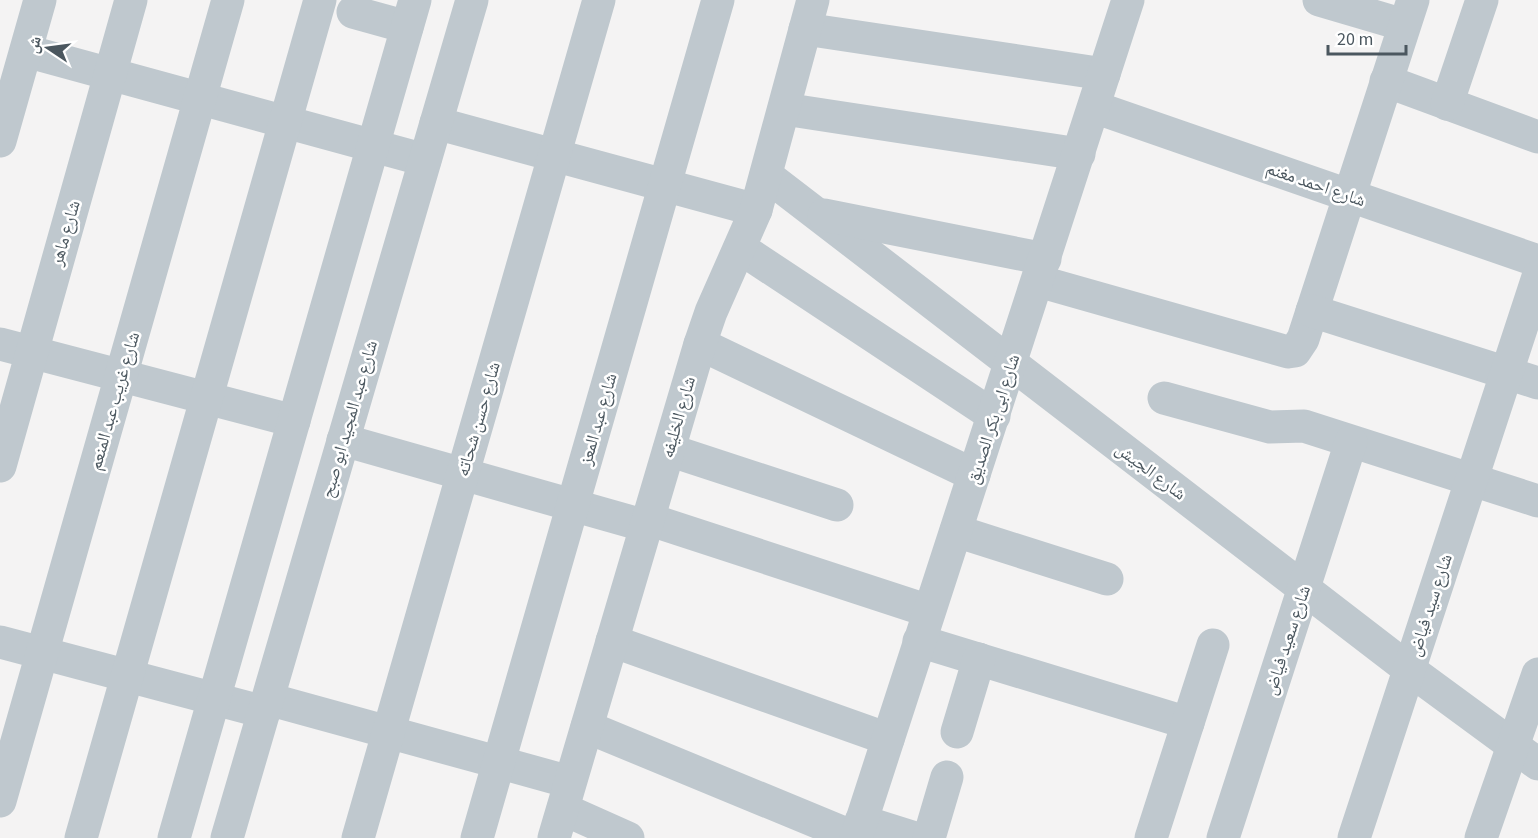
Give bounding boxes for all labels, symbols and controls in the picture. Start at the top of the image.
north arrow [18,18,78,78]
scale bar [1328,18,1406,56]
text: 20 m [1337,27,1373,52]
text: ش [22,34,47,56]
street label: شارع احمد مغنم [1263,156,1369,213]
street label: شارع ماهر [44,197,87,270]
street label: شارع غريب عبد المنعم [83,329,146,473]
street label: شارع عبد المجيد ابو صبح [315,337,384,501]
street label: شارع ابى بكر الصديق [961,351,1026,487]
street label: شارع حسن شحاته [450,359,507,479]
street label: شارع عبد المعز [573,370,624,469]
street label: شارع الخليفه [655,373,702,461]
street label: شارع الجيش [1110,437,1191,506]
street label: شارع سيد فياض [1402,551,1459,660]
street label: شارع سعيد فياض [1258,582,1317,698]

